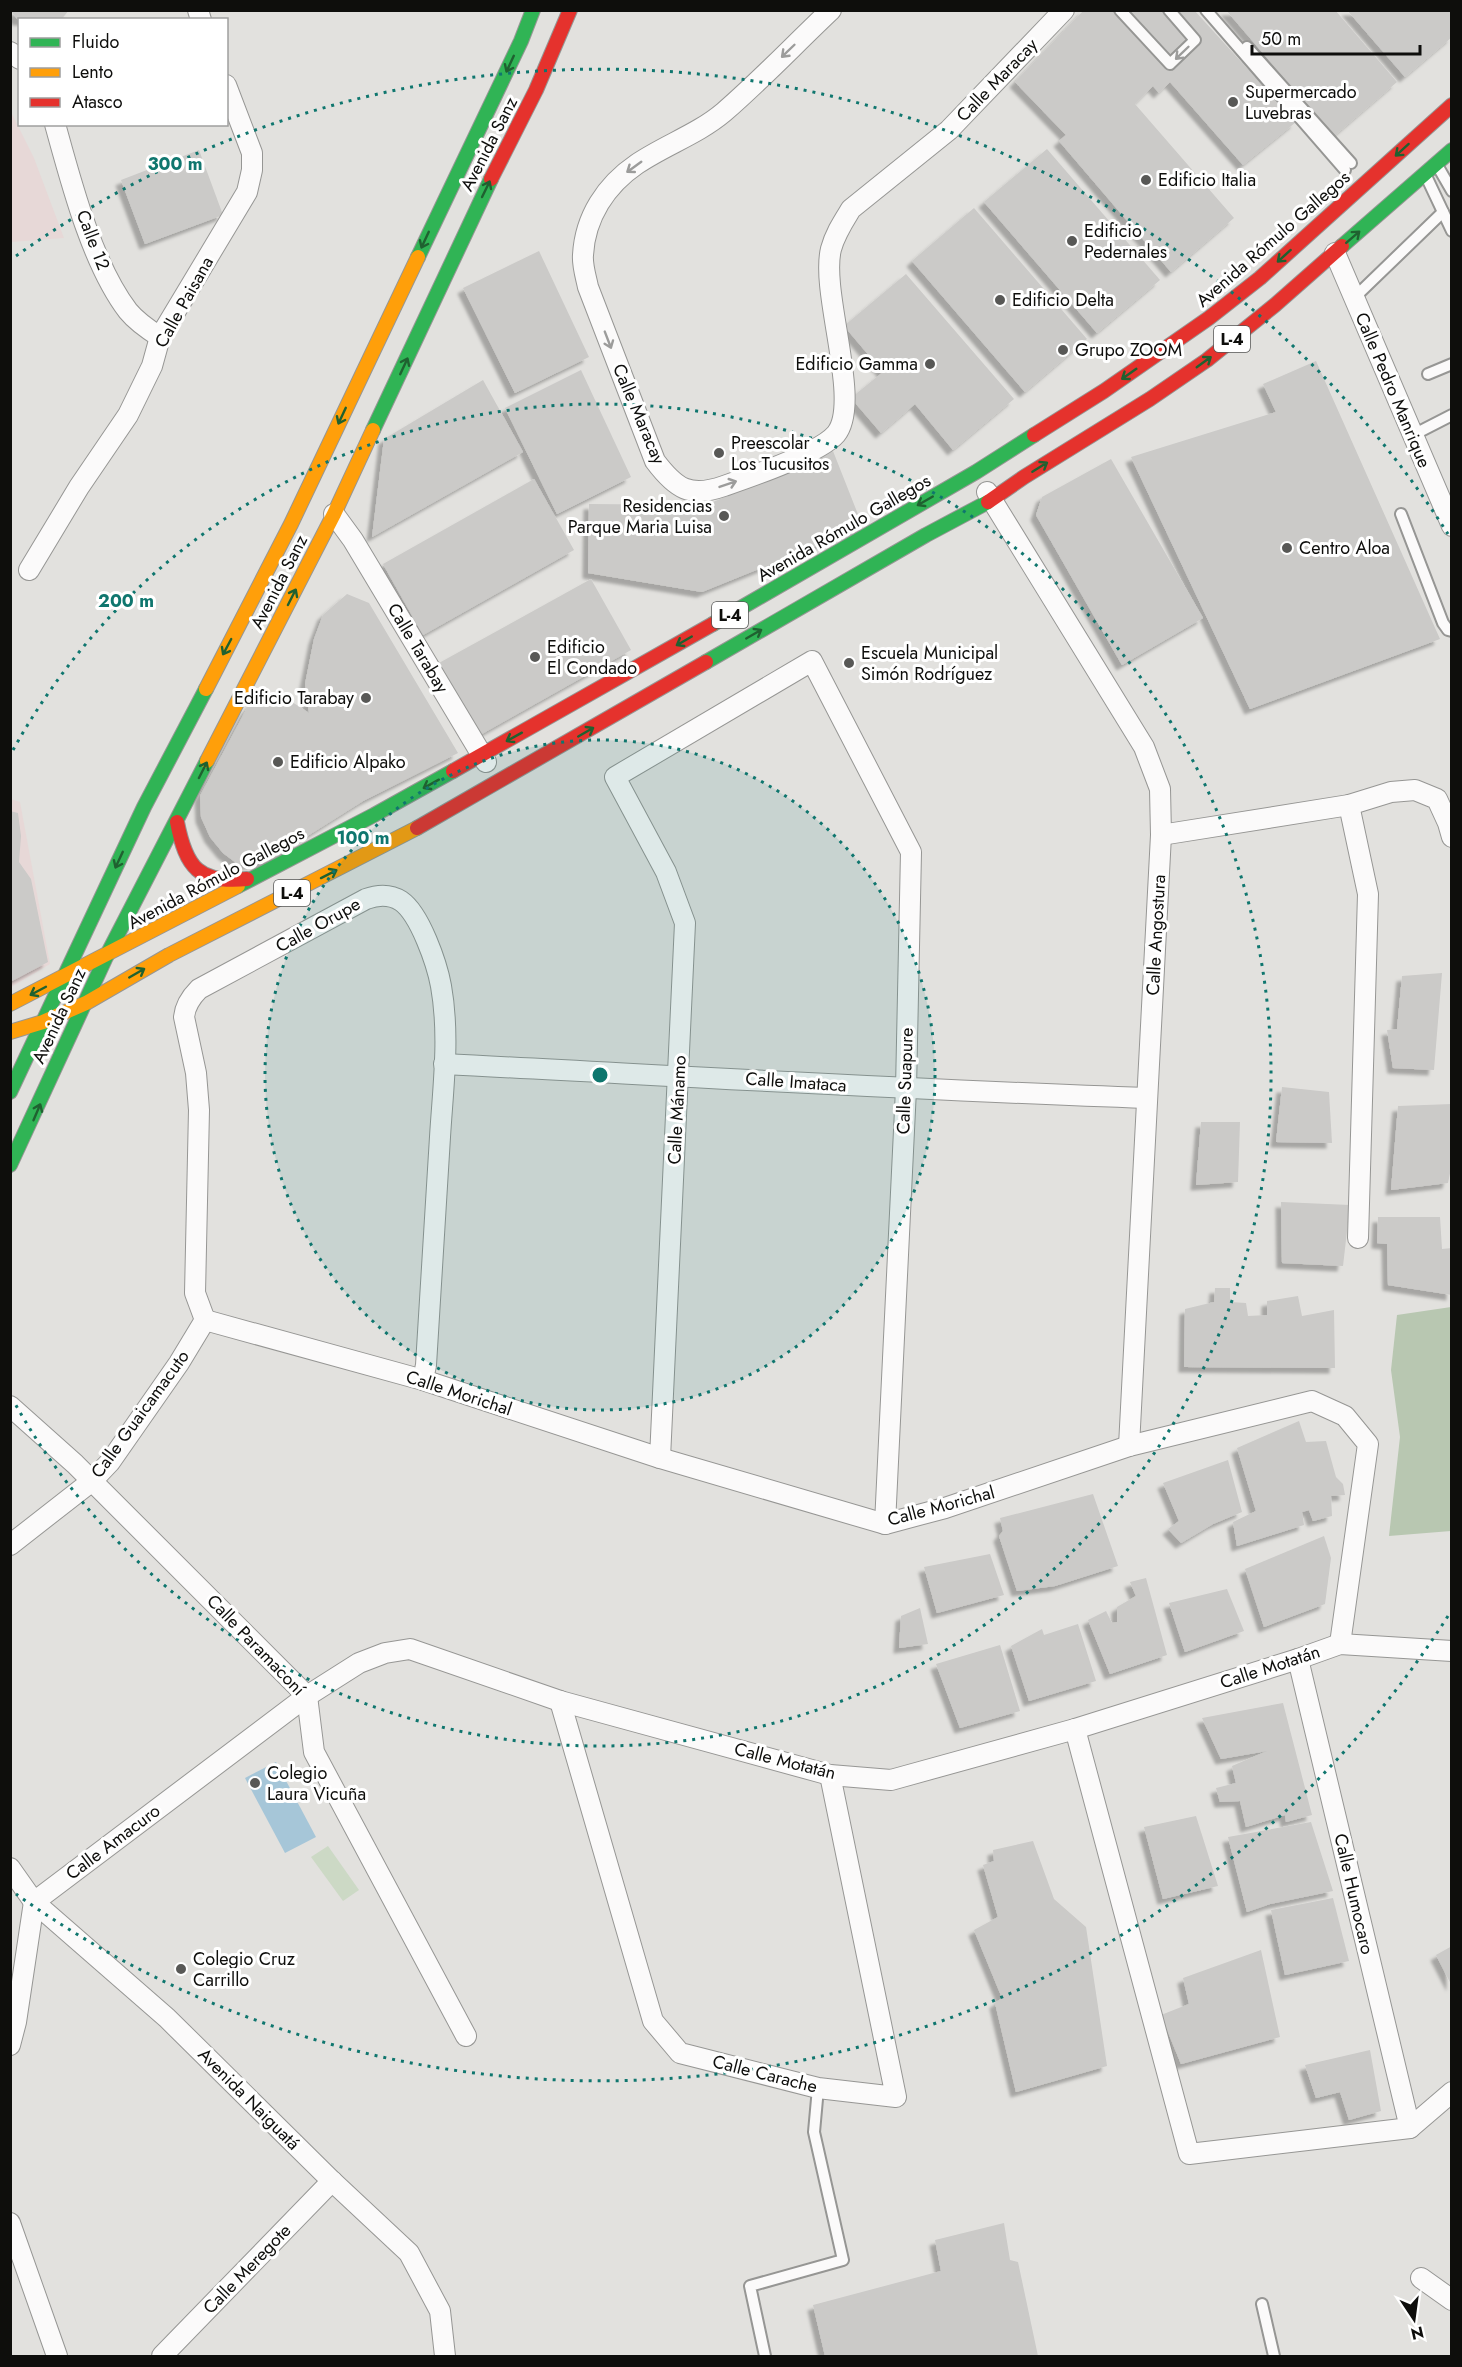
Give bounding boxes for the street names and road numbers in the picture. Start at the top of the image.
street label: Calle Maracay [950,32,1044,128]
street label: Avenida Sanz [454,92,524,196]
street label: Avenida Rómulo Gallegos [1190,165,1356,313]
street label: Calle 12 [70,206,116,274]
street label: Calle Paisana [148,252,220,352]
street label: Calle Pedro Manrique [1349,308,1437,472]
road number: L-4 [1214,326,1250,352]
street label: Calle Maracay [606,360,672,468]
street label: Avenida Rómulo Gallegos [752,468,936,588]
street label: Avenida Sanz [244,530,314,634]
street label: Calle Tarabay [381,598,455,698]
road number: L-4 [712,602,748,628]
street label: Avenida Rómulo Gallegos [123,820,309,936]
street label: Calle Angostura [1140,874,1172,996]
road number: L-4 [274,880,310,906]
street label: Calle Orupe [271,891,365,959]
street label: Avenida Sanz [26,963,93,1068]
street label: Calle Suapure [890,1027,920,1135]
street label: Calle Mánamo [661,1055,693,1165]
street label: Calle Imataca [745,1065,847,1099]
street label: Calle Guaicamacuto [85,1344,196,1483]
street label: Calle Morichal [403,1364,515,1422]
street label: Calle Morichal [884,1479,998,1533]
street label: Calle Paramaconí [201,1588,312,1702]
street label: Calle Motatán [1217,1639,1323,1695]
street label: Calle Motatán [731,1736,839,1786]
street label: Calle Amacuro [60,1798,166,1886]
street label: Calle Humocaro [1327,1831,1381,1957]
street label: Avenida Naiguatá [192,2042,306,2156]
street label: Calle Carache [710,2048,820,2100]
street label: Calle Meregote [197,2218,297,2320]

